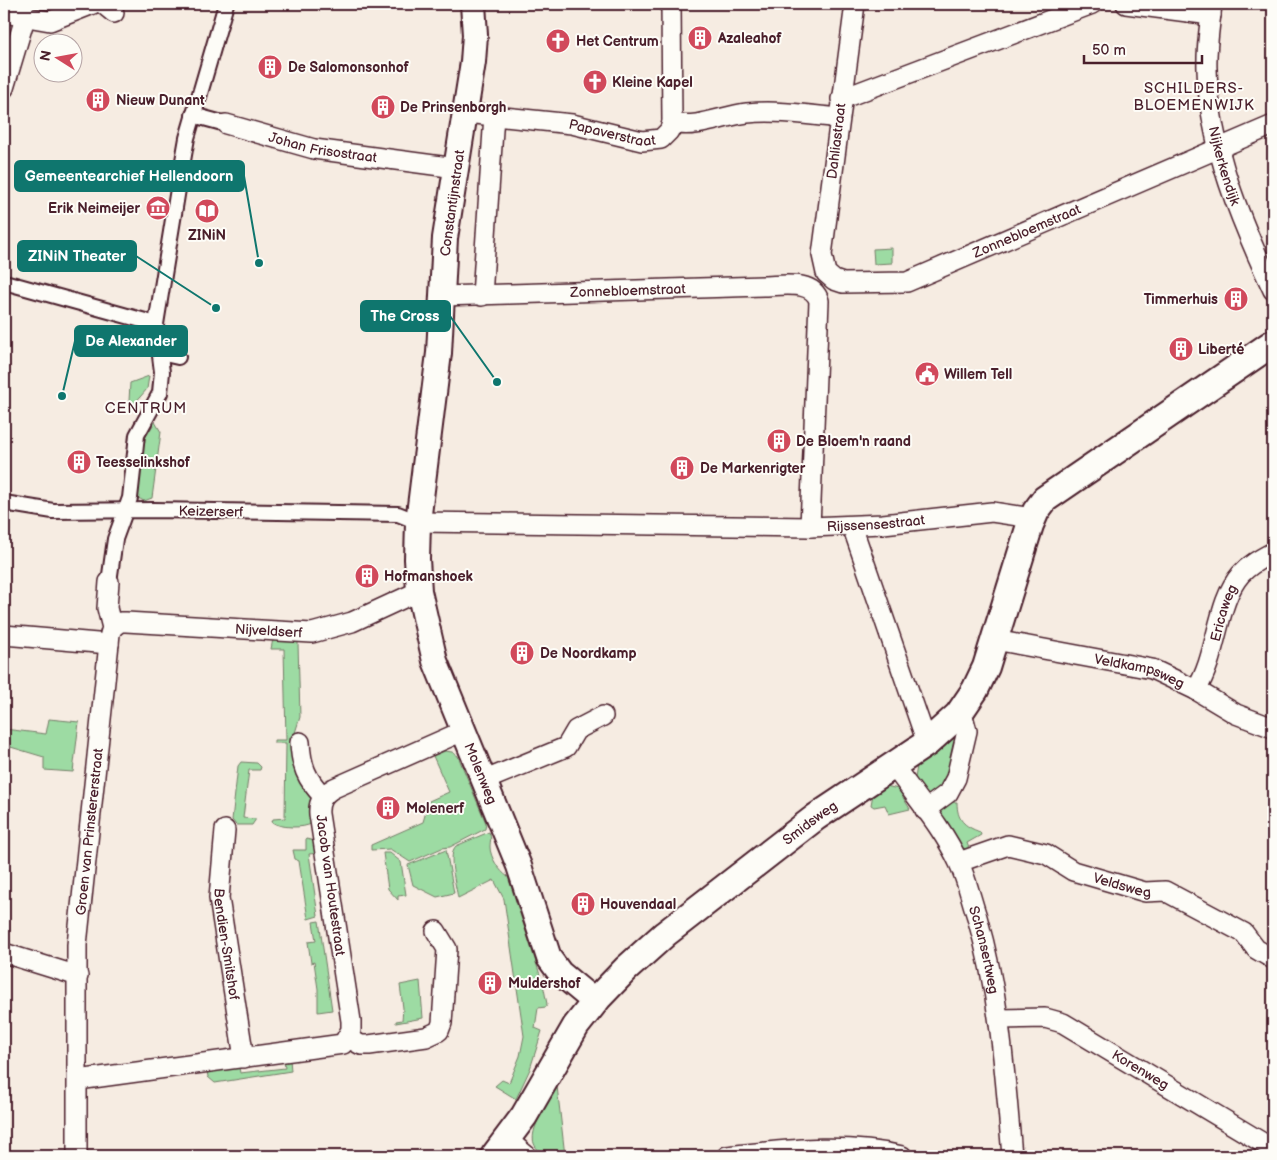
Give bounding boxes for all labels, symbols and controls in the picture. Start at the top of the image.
building icon: Azaleahof [687,25,713,51]
church icon: Het Centrum [545,28,571,54]
place label: Azaleahof [717,30,782,47]
north arrow [32,32,82,82]
scale bar [1084,32,1202,64]
place label: Het Centrum [576,33,659,50]
text: 50 m [1092,41,1126,60]
text: N [36,49,55,62]
building icon: De Salomonsonhof [257,54,283,80]
place label: De Salomonsonhof [288,59,409,76]
church icon: Kleine Kapel [582,69,608,95]
place label: Kleine Kapel [612,74,693,91]
district label: SCHILDERS- BLOEMENWIJK [1133,79,1255,115]
building icon: Nieuw Dunant [85,87,111,113]
place label: Nieuw Dunant [116,92,205,109]
building icon: De Prinsenborgh [370,94,396,120]
place label: De Prinsenborgh [400,99,507,116]
street label: Dahliastraat [823,102,850,180]
street label: Papaverstraat [567,116,657,150]
street label: Nijkerkendijk [1205,125,1244,208]
street label: Johan Frisostraat [267,129,379,166]
street label: Constantijnstraat [437,148,468,257]
callout: Gemeentearchief Hellendoorn [15,161,244,191]
text: Gemeentearchief Hellendoorn [25,167,233,186]
museum icon: Erik Neimeijer [145,195,171,221]
library icon: ZINiN [194,198,220,224]
place label: Erik Neimeijer [48,200,140,217]
street label: Zonnebloemstraat [970,200,1084,262]
place label: ZINiN [188,227,226,244]
callout: ZINiN Theater [18,241,136,271]
text: ZINiN Theater [28,247,127,266]
street label: Zonnebloemstraat [569,280,687,301]
building icon: Timmerhuis [1223,286,1249,312]
place label: Timmerhuis [1144,291,1218,308]
callout: The Cross [361,301,450,331]
text: The Cross [371,307,440,326]
callout: De Alexander [75,326,187,356]
text: De Alexander [85,332,178,351]
building icon: Liberté [1168,336,1194,362]
place label: Liberté [1198,341,1245,358]
public building icon: Willem Tell [914,361,940,387]
place label: Willem Tell [944,366,1012,383]
district label: CENTRUM [105,399,187,418]
building icon: De Bloem'n raand [766,428,792,454]
place label: De Bloem'n raand [796,433,911,450]
building icon: Teesselinkshof [66,449,92,475]
place label: Teesselinkshof [96,454,191,471]
building icon: De Markenrigter [669,455,695,481]
place label: De Markenrigter [700,460,806,477]
street label: Keizerserf [178,502,244,521]
street label: Rijssensestraat [827,511,926,535]
building icon: Hofmanshoek [354,563,380,589]
place label: Hofmanshoek [384,568,474,585]
street label: Ericaweg [1207,582,1241,643]
street label: Nijveldserf [234,620,304,641]
building icon: De Noordkamp [509,640,535,666]
place label: De Noordkamp [540,645,637,662]
street label: Veldkampsweg [1093,651,1187,692]
street label: Molenweg [460,740,501,807]
street label: Groen van Prinstererstraat [72,747,107,916]
building icon: Molenerf [375,795,401,821]
street label: Smidsweg [779,797,841,849]
place label: Molenerf [406,800,465,817]
street label: Jacob van Houtestraat [312,813,349,957]
street label: Veldsweg [1091,869,1151,901]
street label: Bendien-Smitshof [210,888,243,1002]
building icon: Houvendaal [570,891,596,917]
place label: Houvendaal [600,896,676,913]
street label: Schansertweg [965,904,1002,995]
building icon: Muldershof [477,970,503,996]
place label: Muldershof [508,975,582,992]
street label: Korenweg [1109,1046,1172,1093]

